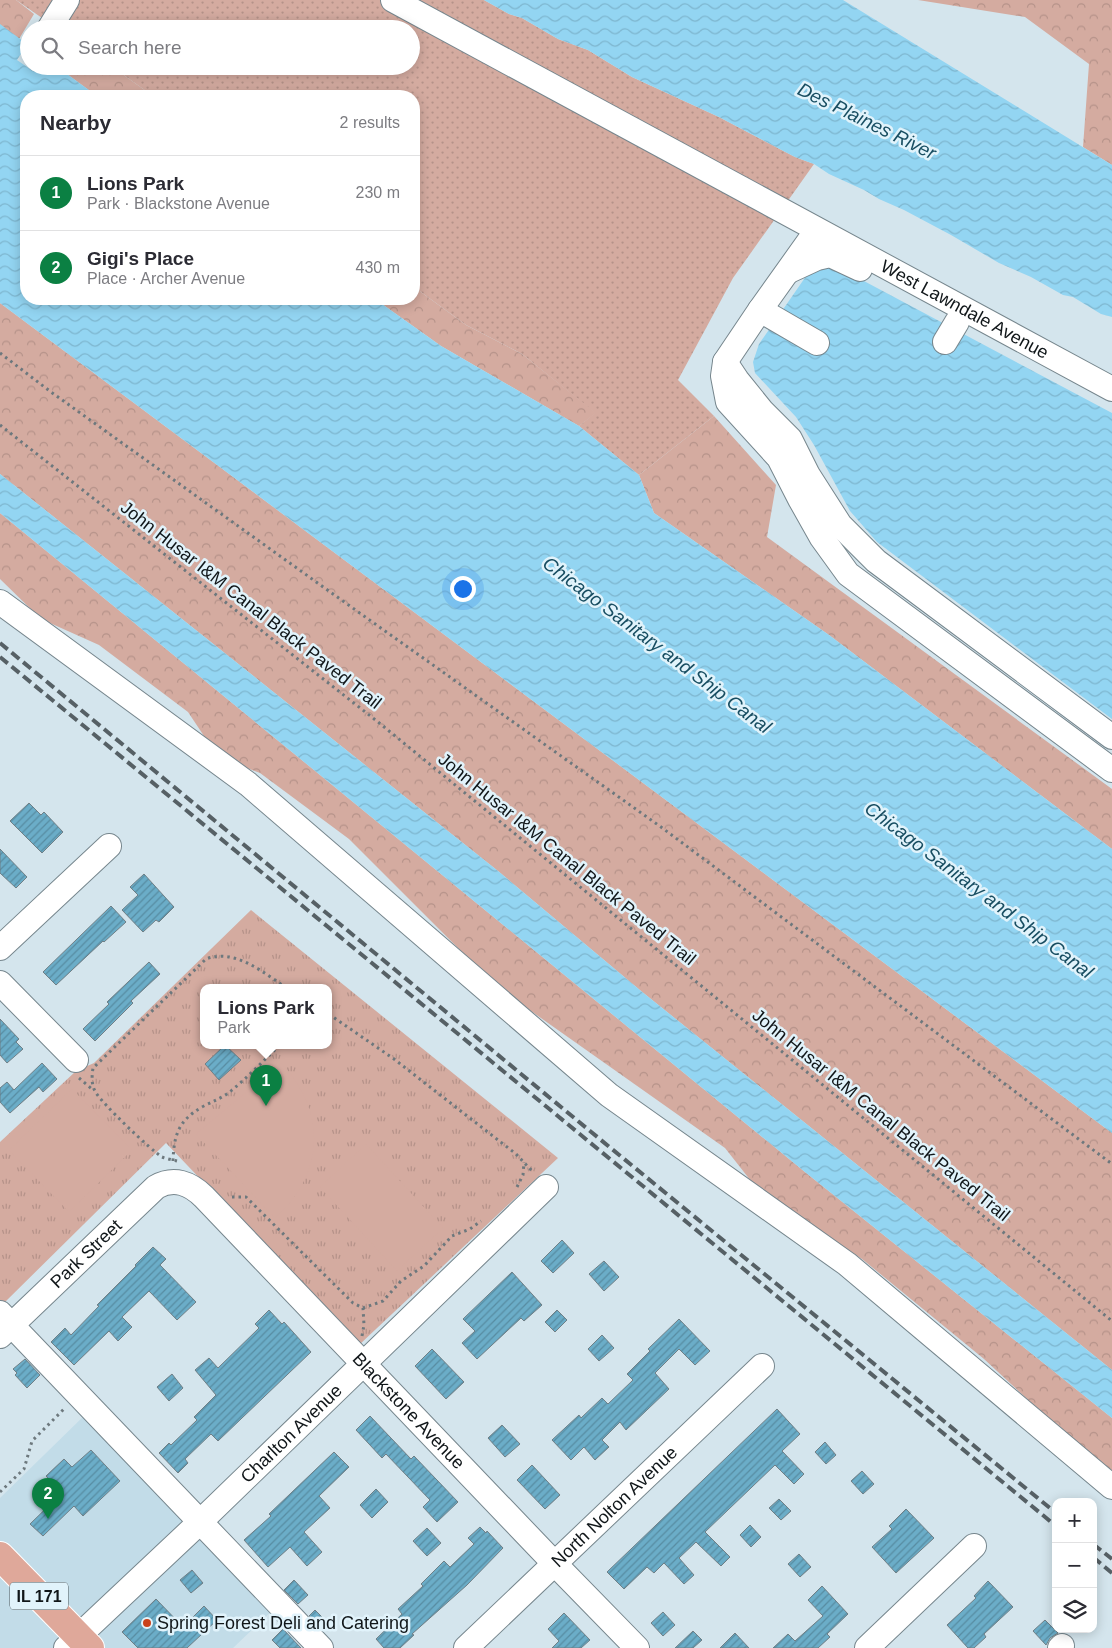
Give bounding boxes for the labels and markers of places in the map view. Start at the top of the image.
pin: 1 [250,1065,282,1106]
pin: 2 [32,1478,64,1519]
place label: Spring Forest Deli and Catering [157,1613,409,1633]
marker: Spring Forest Deli and Catering [141,1617,153,1629]

